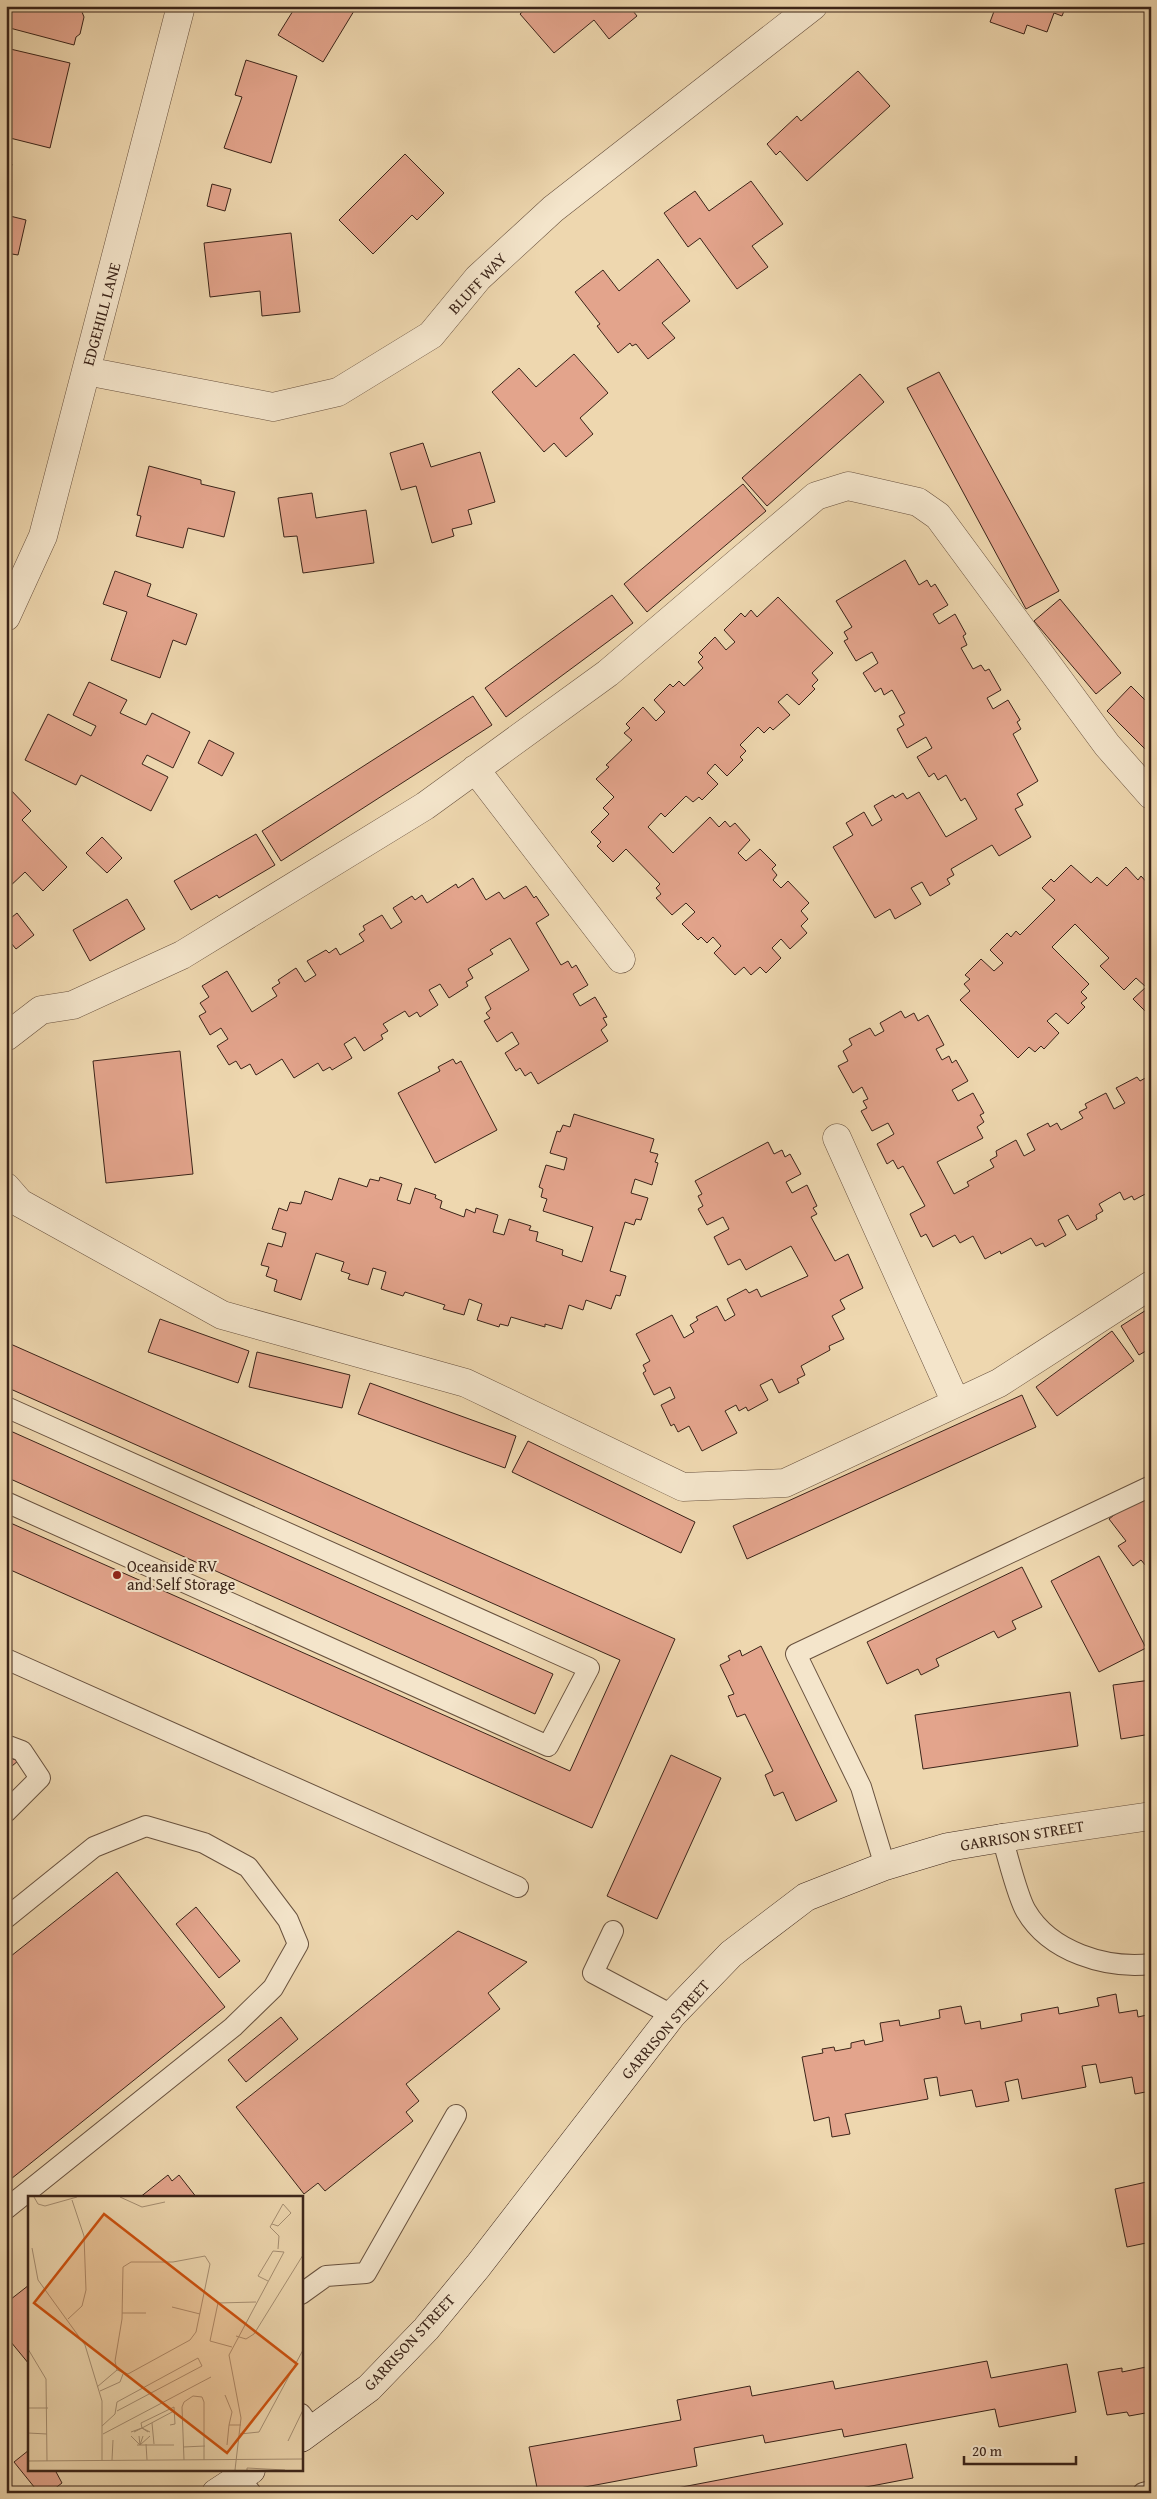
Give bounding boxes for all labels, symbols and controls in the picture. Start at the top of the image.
street label: BLUFF WAY [442,246,512,319]
street label: EDGEHILL LANE [76,260,126,368]
place label: Oceanside RV and Self Storage [127,1554,235,1596]
marker: Oceanside RV and Self Storage [111,1569,123,1581]
street label: GARRISON STREET [958,1813,1086,1857]
street label: GARRISON STREET [615,1974,715,2084]
inset map [28,2196,302,2472]
street label: GARRISON STREET [358,2288,460,2396]
scale bar [964,2434,1077,2466]
text: 20 m [972,2440,1003,2461]

